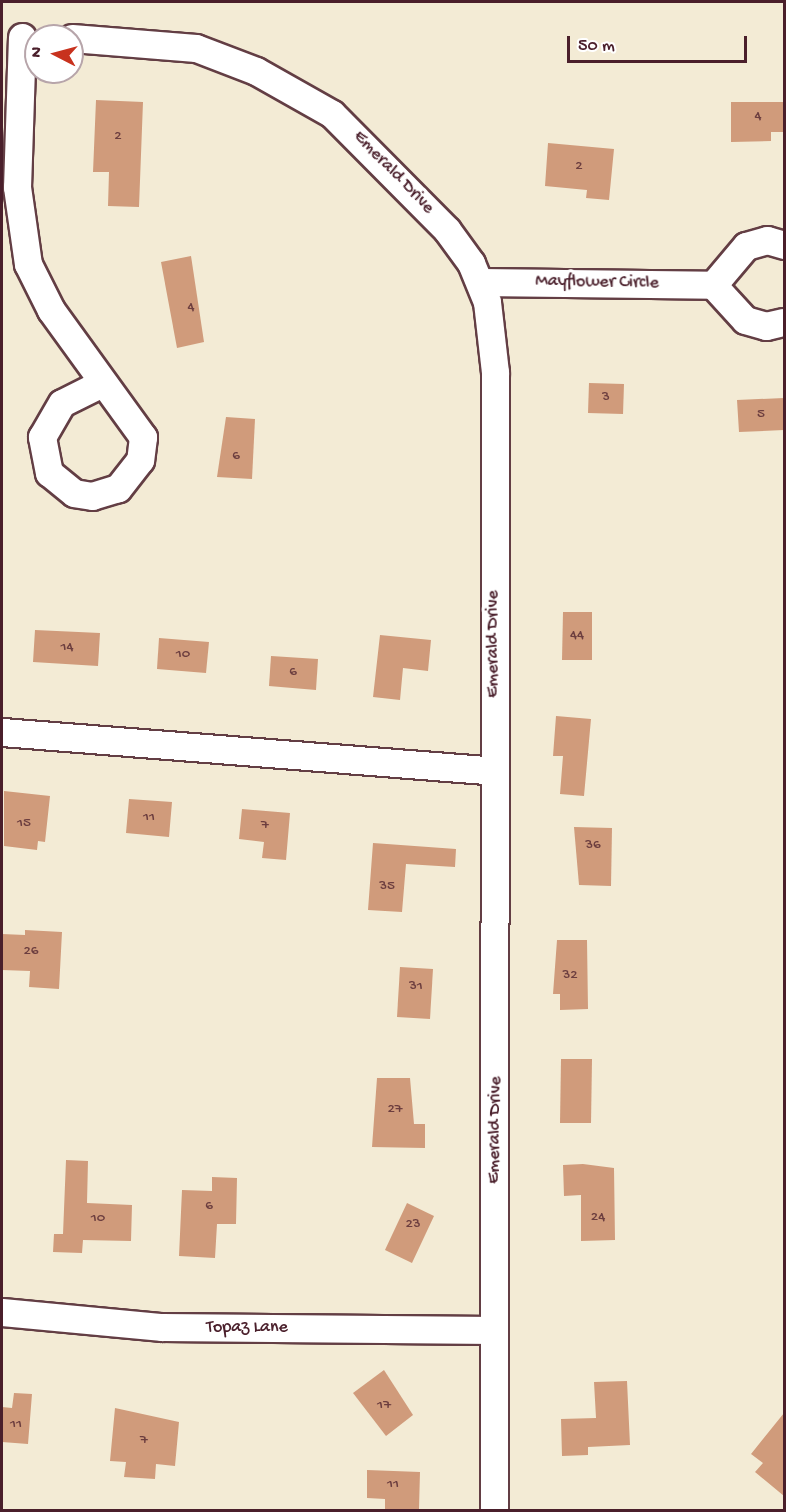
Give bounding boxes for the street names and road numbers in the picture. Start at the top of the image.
street label: Emerald Drive [348,127,438,219]
street label: Mayflower Circle [535,271,659,295]
street label: Emerald Drive [483,590,505,698]
street label: Emerald Drive [484,1076,508,1184]
street label: Topaz Lane [206,1317,288,1339]

